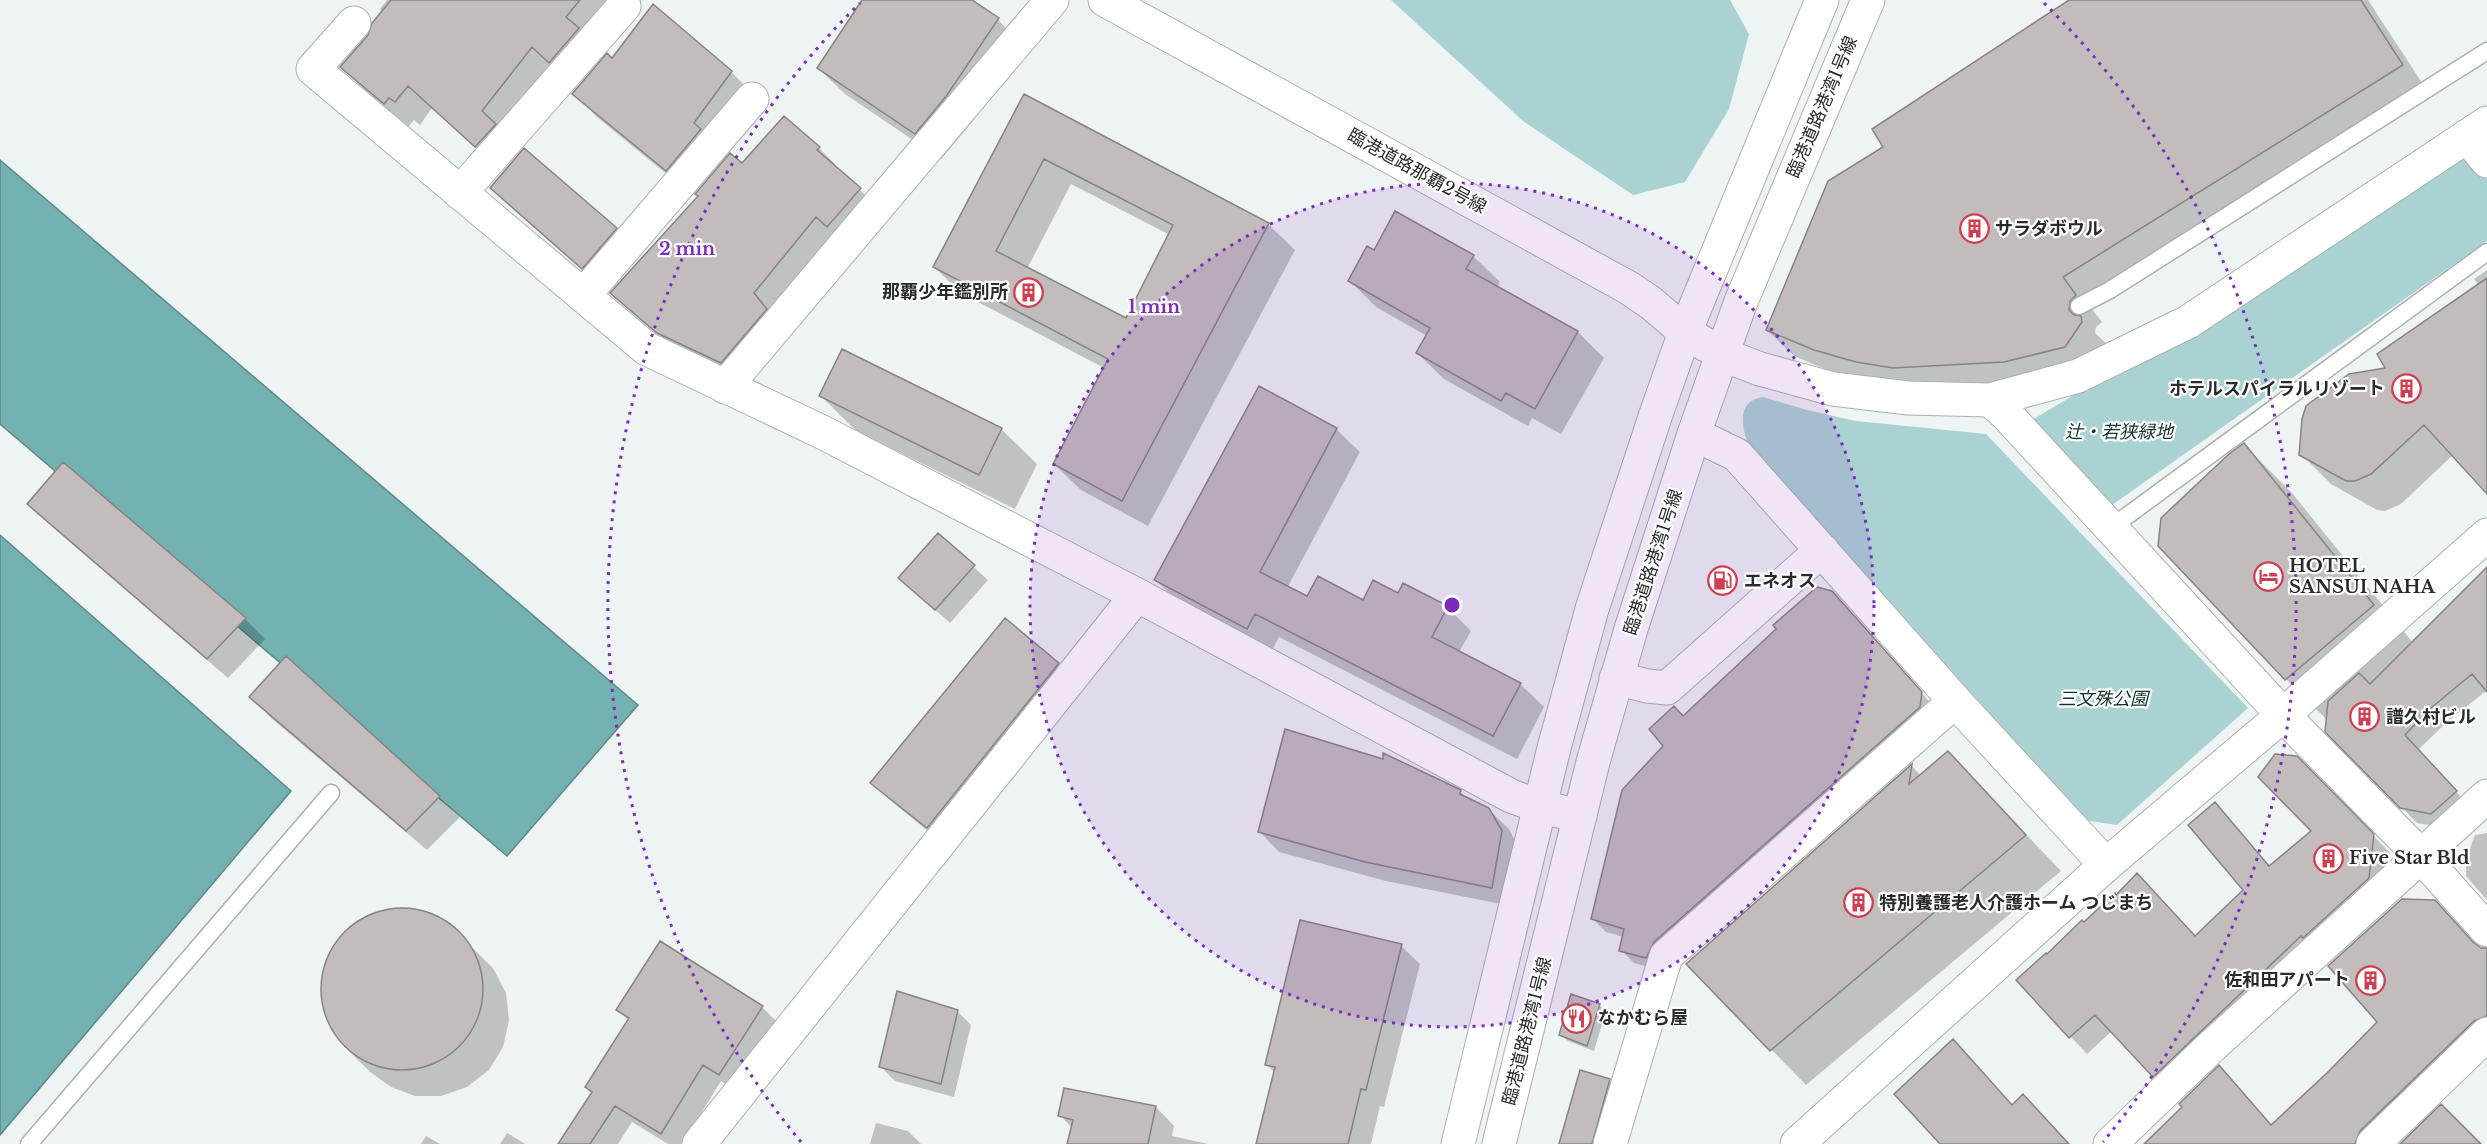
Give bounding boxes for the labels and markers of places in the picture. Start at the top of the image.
building icon: サラダボウル [1958,213,1990,245]
place label: サラダボウル [1995,218,2103,240]
building icon: 那覇少年鑑別所 [1013,276,1045,308]
place label: 那覇少年鑑別所 [882,281,1008,303]
building icon: ホテルスパイラルリゾート [2390,373,2422,405]
place label: ホテルスパイラルリゾート [2169,378,2385,400]
place label: HOTEL SANSUI NAHA [2289,555,2437,598]
hotel icon: HOTEL SANSUI NAHA [2252,560,2284,592]
fuel station icon: エネオス [1707,565,1739,597]
place label: エネオス [1744,570,1816,592]
centre of rings [1442,595,1462,615]
building icon: 譜久村ビル [2349,701,2381,733]
place label: 譜久村ビル [2386,706,2476,728]
building icon: Five Star Bld [2312,842,2344,874]
place label: Five Star Bld [2349,847,2470,869]
building icon: 特別養護老人介護ホーム つじまち [1842,887,1874,919]
place label: 特別養護老人介護ホーム つじまち [1879,892,2153,914]
building icon: 佐和田アパート [2355,964,2387,996]
place label: 佐和田アパート [2224,969,2350,991]
restaurant icon: なかむら屋 [1561,1002,1593,1034]
place label: なかむら屋 [1598,1007,1688,1029]

